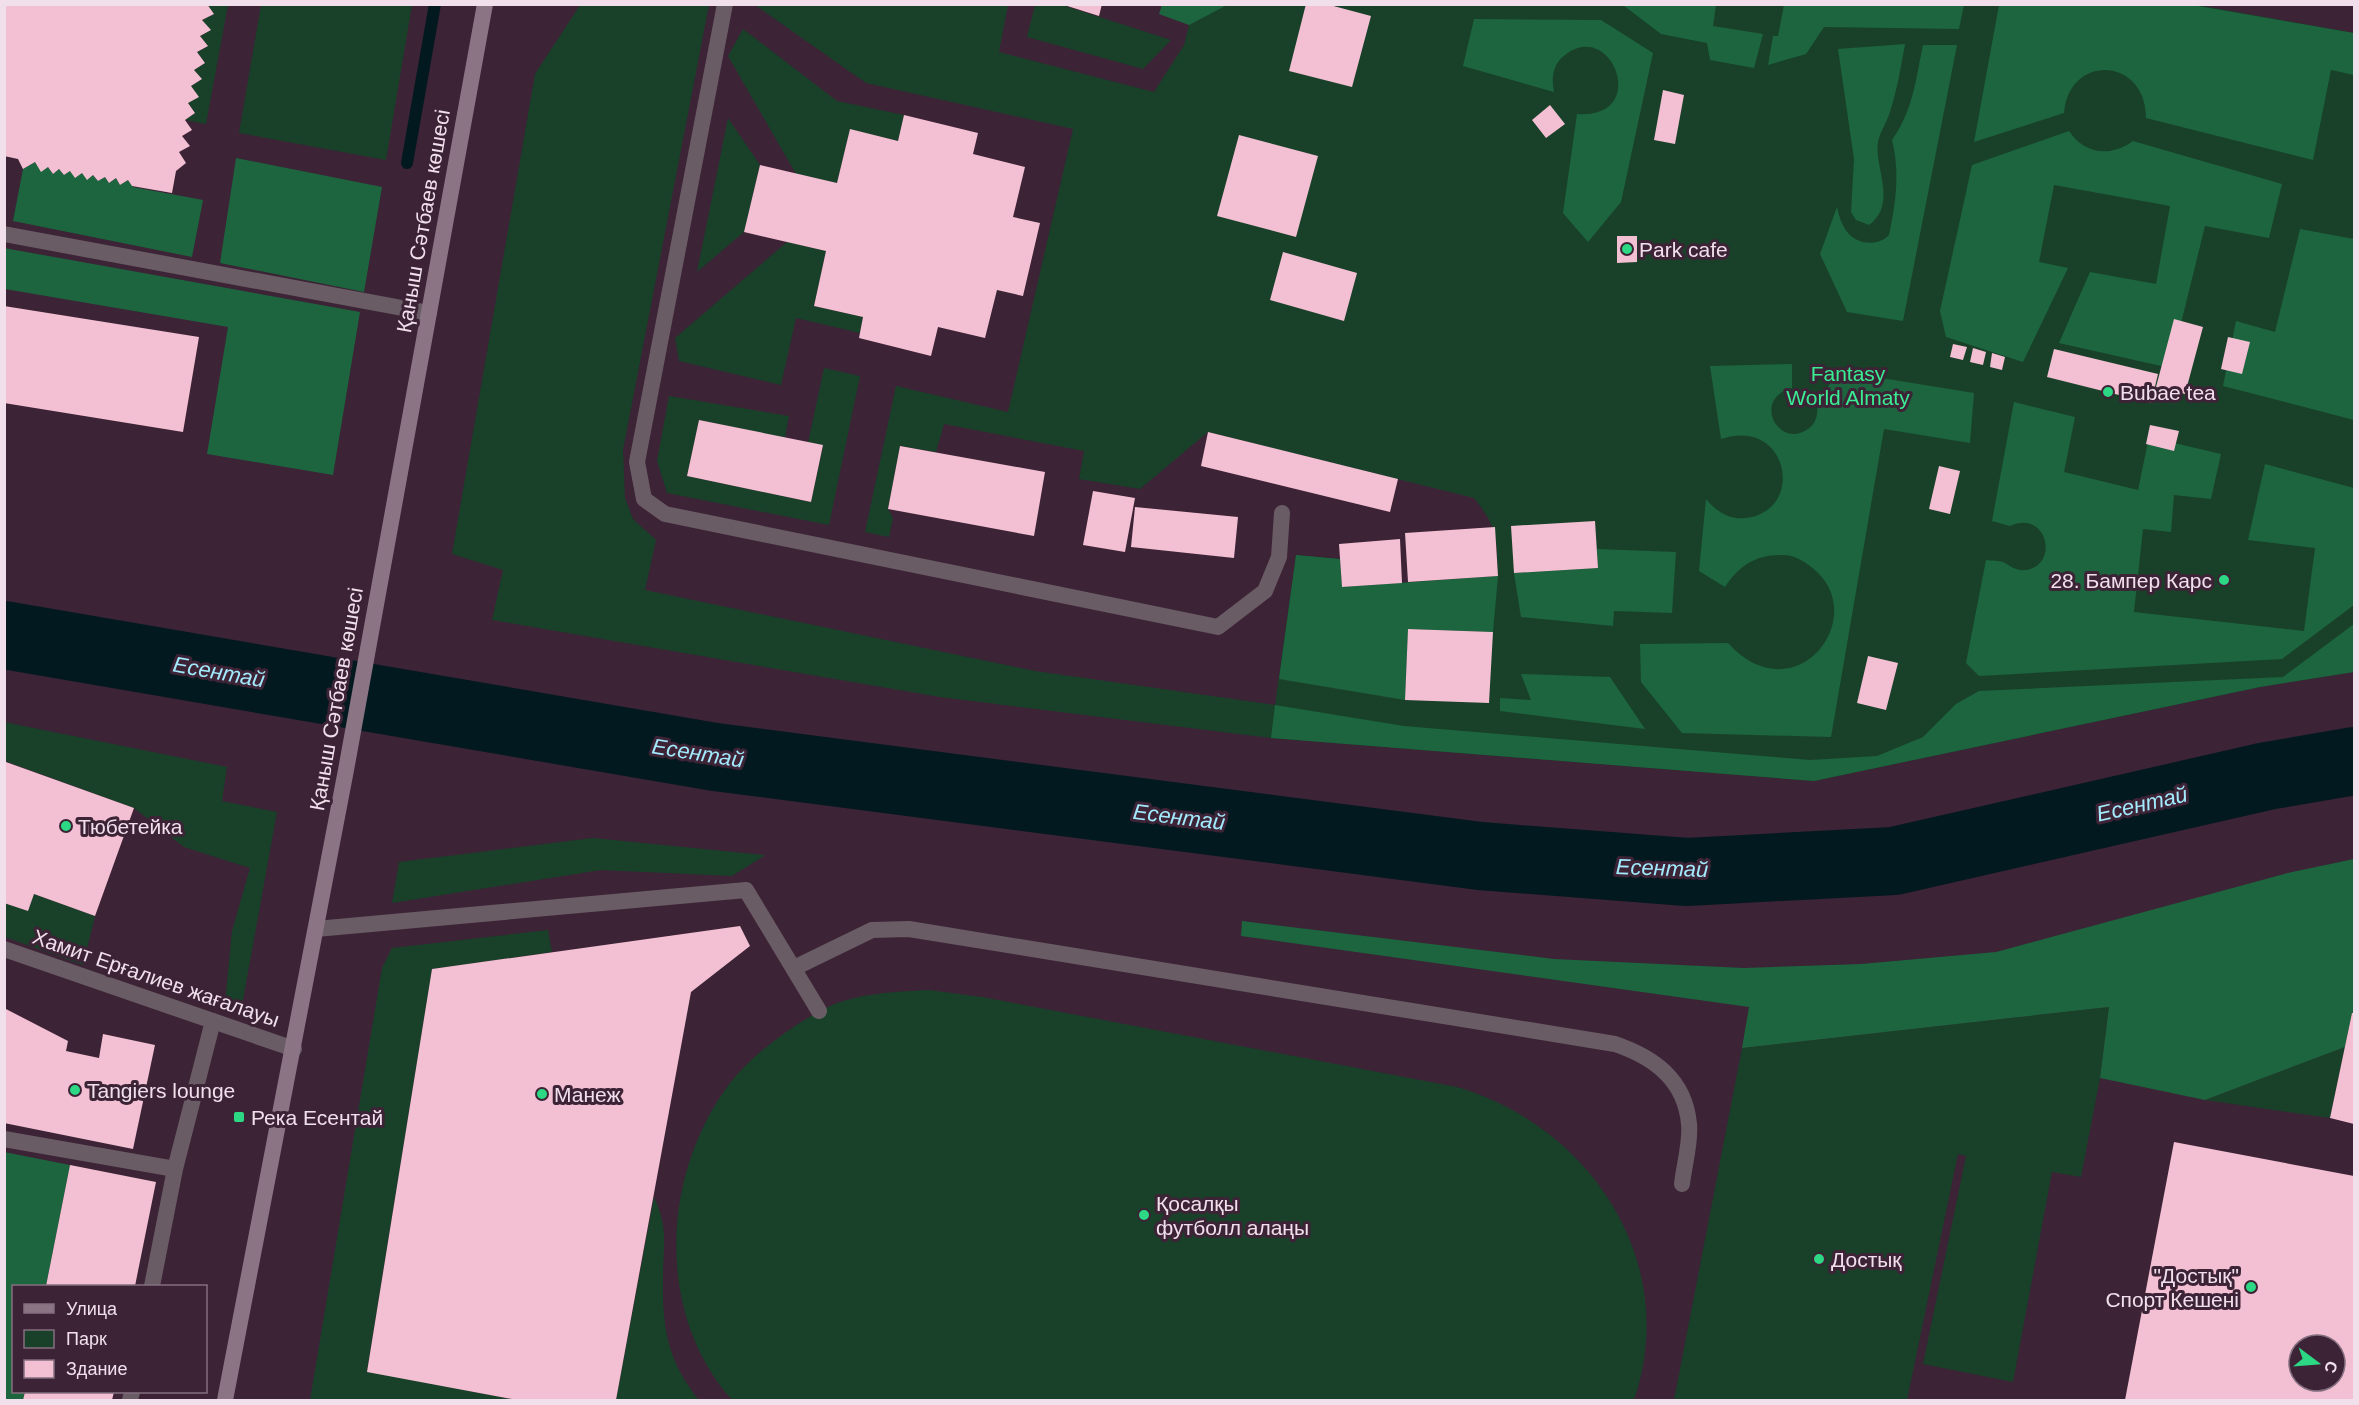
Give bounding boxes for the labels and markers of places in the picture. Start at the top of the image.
place label: Park cafe [1639,238,1728,261]
marker: Park cafe [1620,242,1634,256]
place label: Bubae tea [2120,381,2216,404]
marker: Bubae tea [2101,385,2115,399]
place label: 28. Бампер Карс [2050,569,2212,592]
marker: 28. Бампер Карс [2217,573,2231,587]
place label: Тюбетейка [78,815,183,838]
marker: Тюбетейка [59,819,73,833]
place label: Tangiers lounge [87,1079,235,1102]
marker: Tangiers lounge [68,1083,82,1097]
place label: Манеж [554,1083,621,1106]
marker: Манеж [535,1087,549,1101]
place label: Река Есентай [251,1106,383,1129]
marker: Река Есентай [232,1110,246,1124]
place label: Қосалқы футболл алаңы [1156,1192,1309,1239]
marker: Қосалқы футболл алаңы [1137,1208,1151,1222]
place label: Достық [1831,1248,1902,1271]
marker: Достық [1812,1252,1826,1266]
place label: "Достық" Спорт Кешені [2105,1264,2239,1311]
marker: "Достық" Спорт Кешені [2244,1280,2258,1294]

